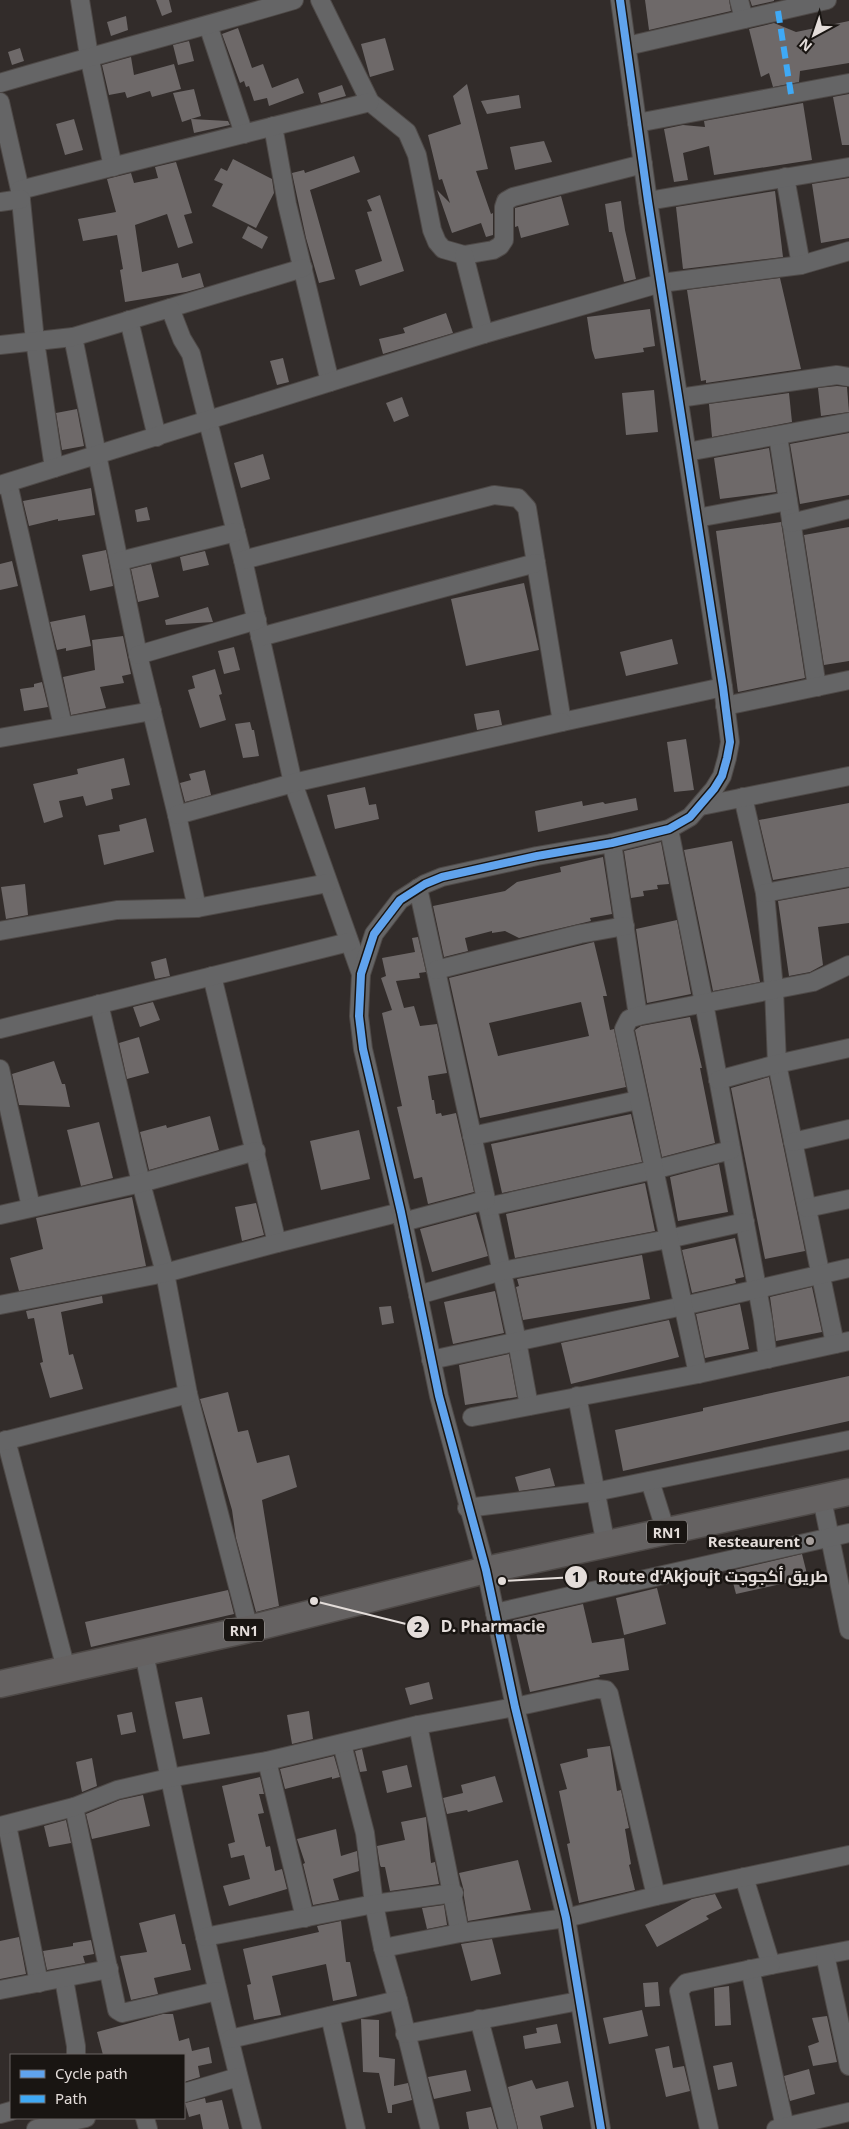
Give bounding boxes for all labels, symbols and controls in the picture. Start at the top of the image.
north arrow [789,10,839,60]
text: N [795,34,816,56]
road number: RN1 [647,1520,687,1544]
place label: Resteaurent [708,1531,800,1551]
marker: Resteaurent [804,1535,816,1547]
callout: Route d'Akjoujt طريق أكجوجت [563,1561,838,1592]
text: Route d'Akjoujt طريق أكجوجت [598,1565,828,1587]
text: 1 [572,1566,580,1586]
callout: D. Pharmacie [405,1611,555,1642]
text: D. Pharmacie [441,1615,545,1637]
text: 2 [414,1616,423,1636]
road number: RN1 [224,1618,264,1642]
legend [10,2054,185,2119]
text: Cycle path [55,2063,128,2083]
text: Path [55,2088,87,2108]

